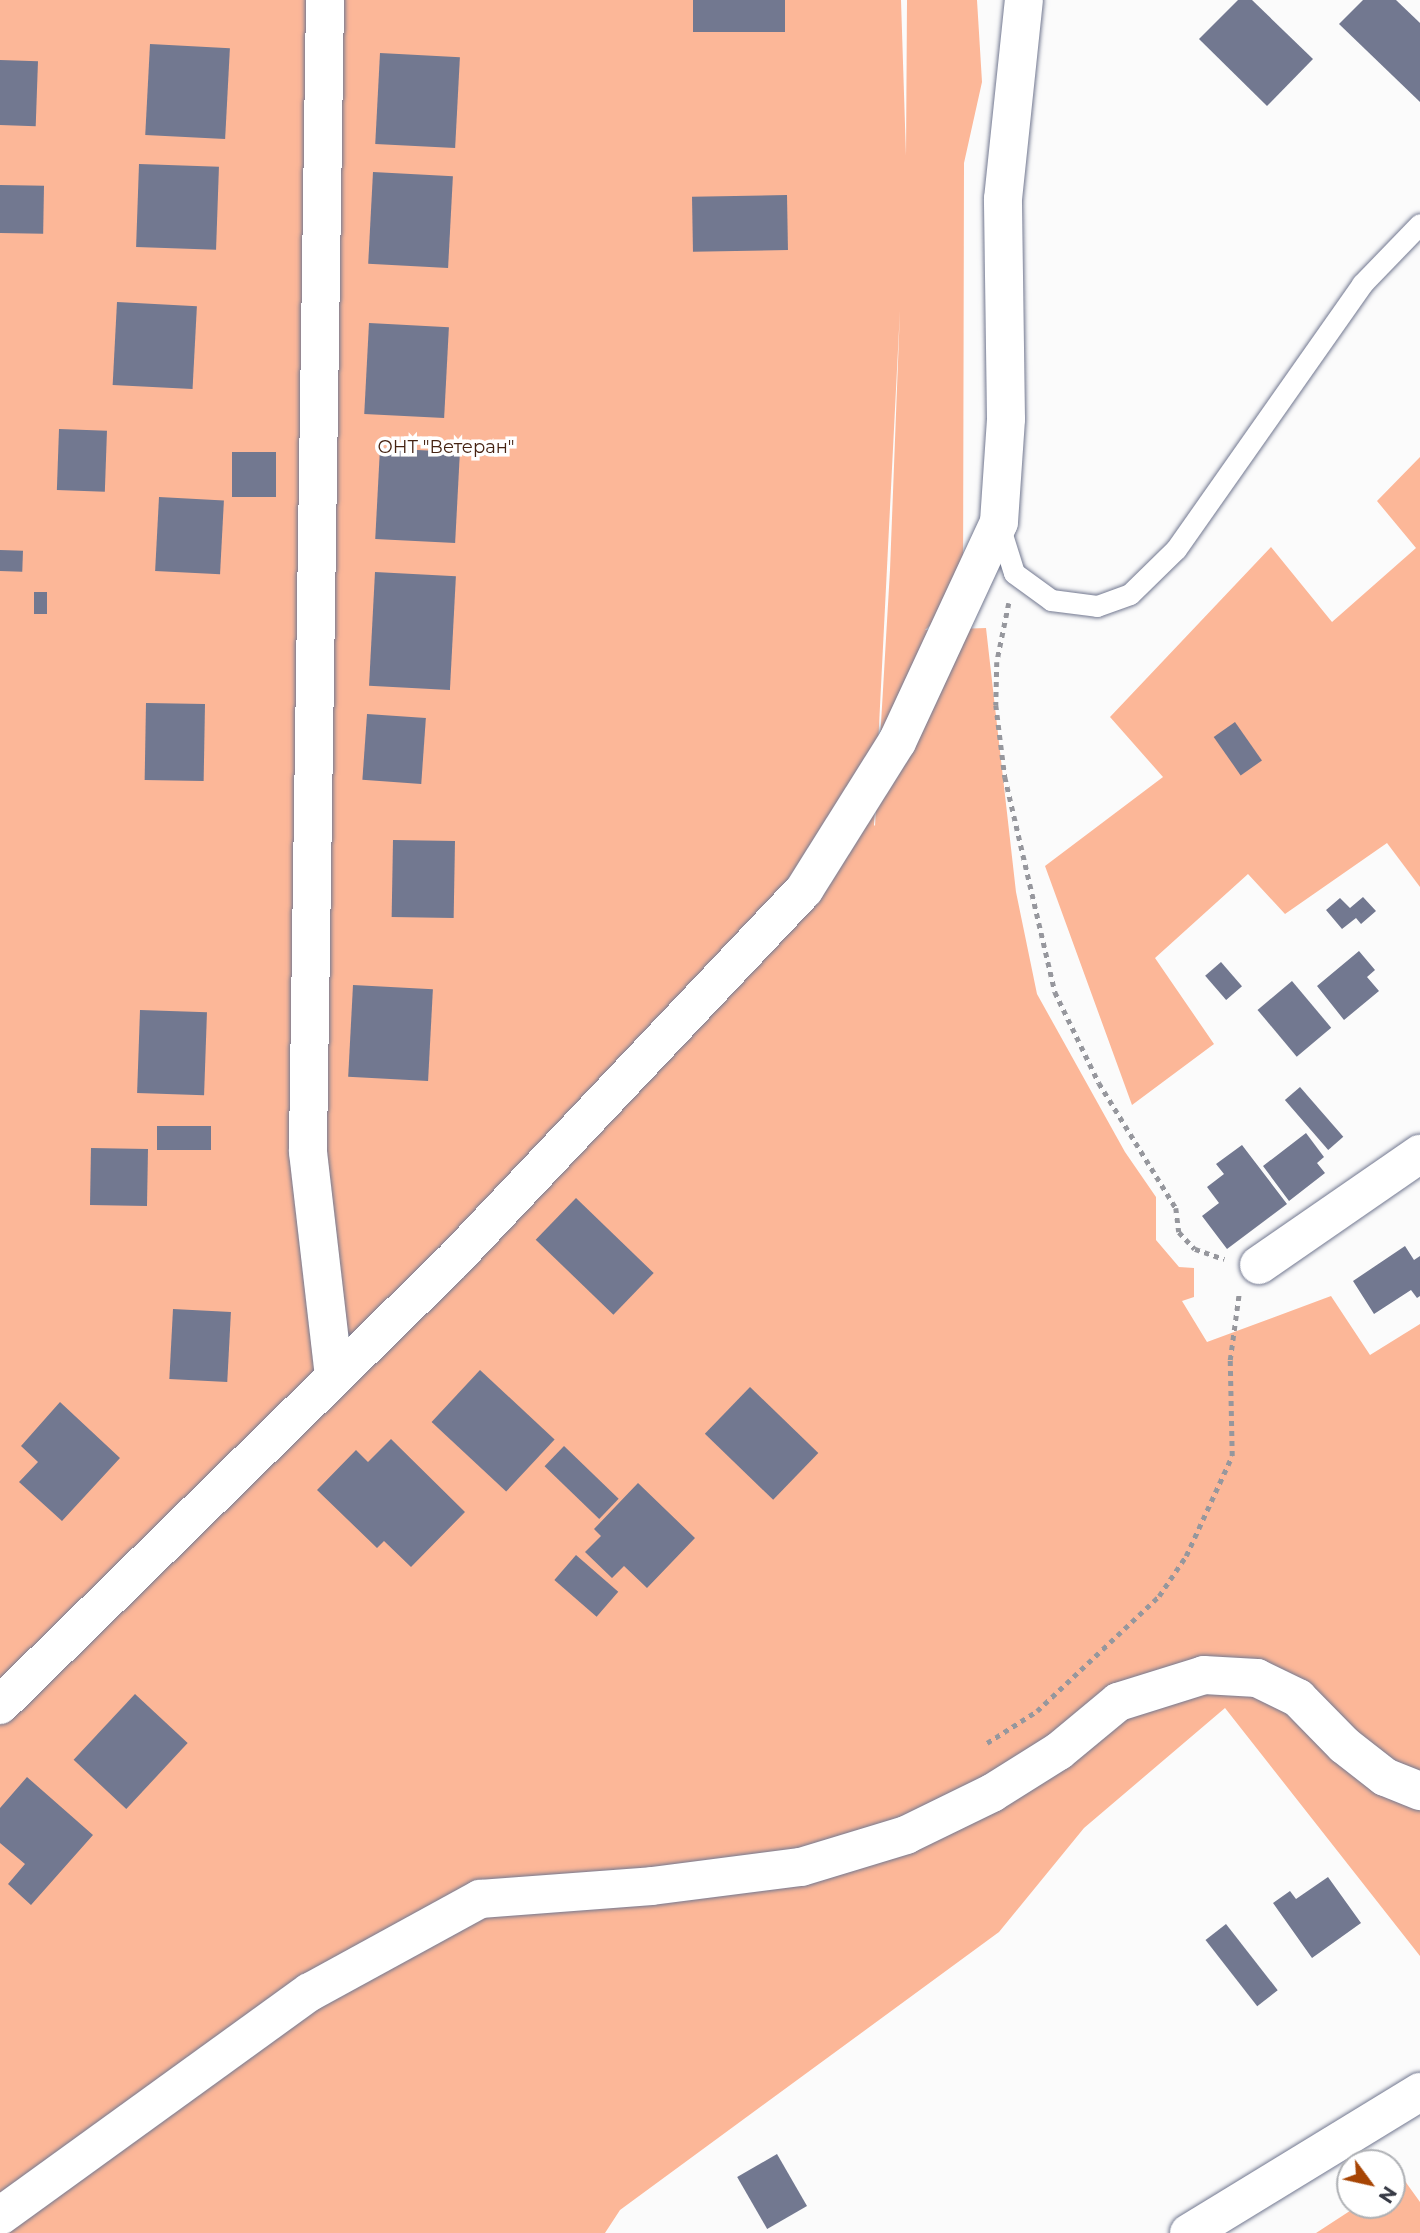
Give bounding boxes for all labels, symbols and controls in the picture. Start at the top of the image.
park label: ОНТ "Ветеран" [377,436,515,458]
north arrow [1336,2149,1406,2219]
text: N [1374,2182,1401,2207]

